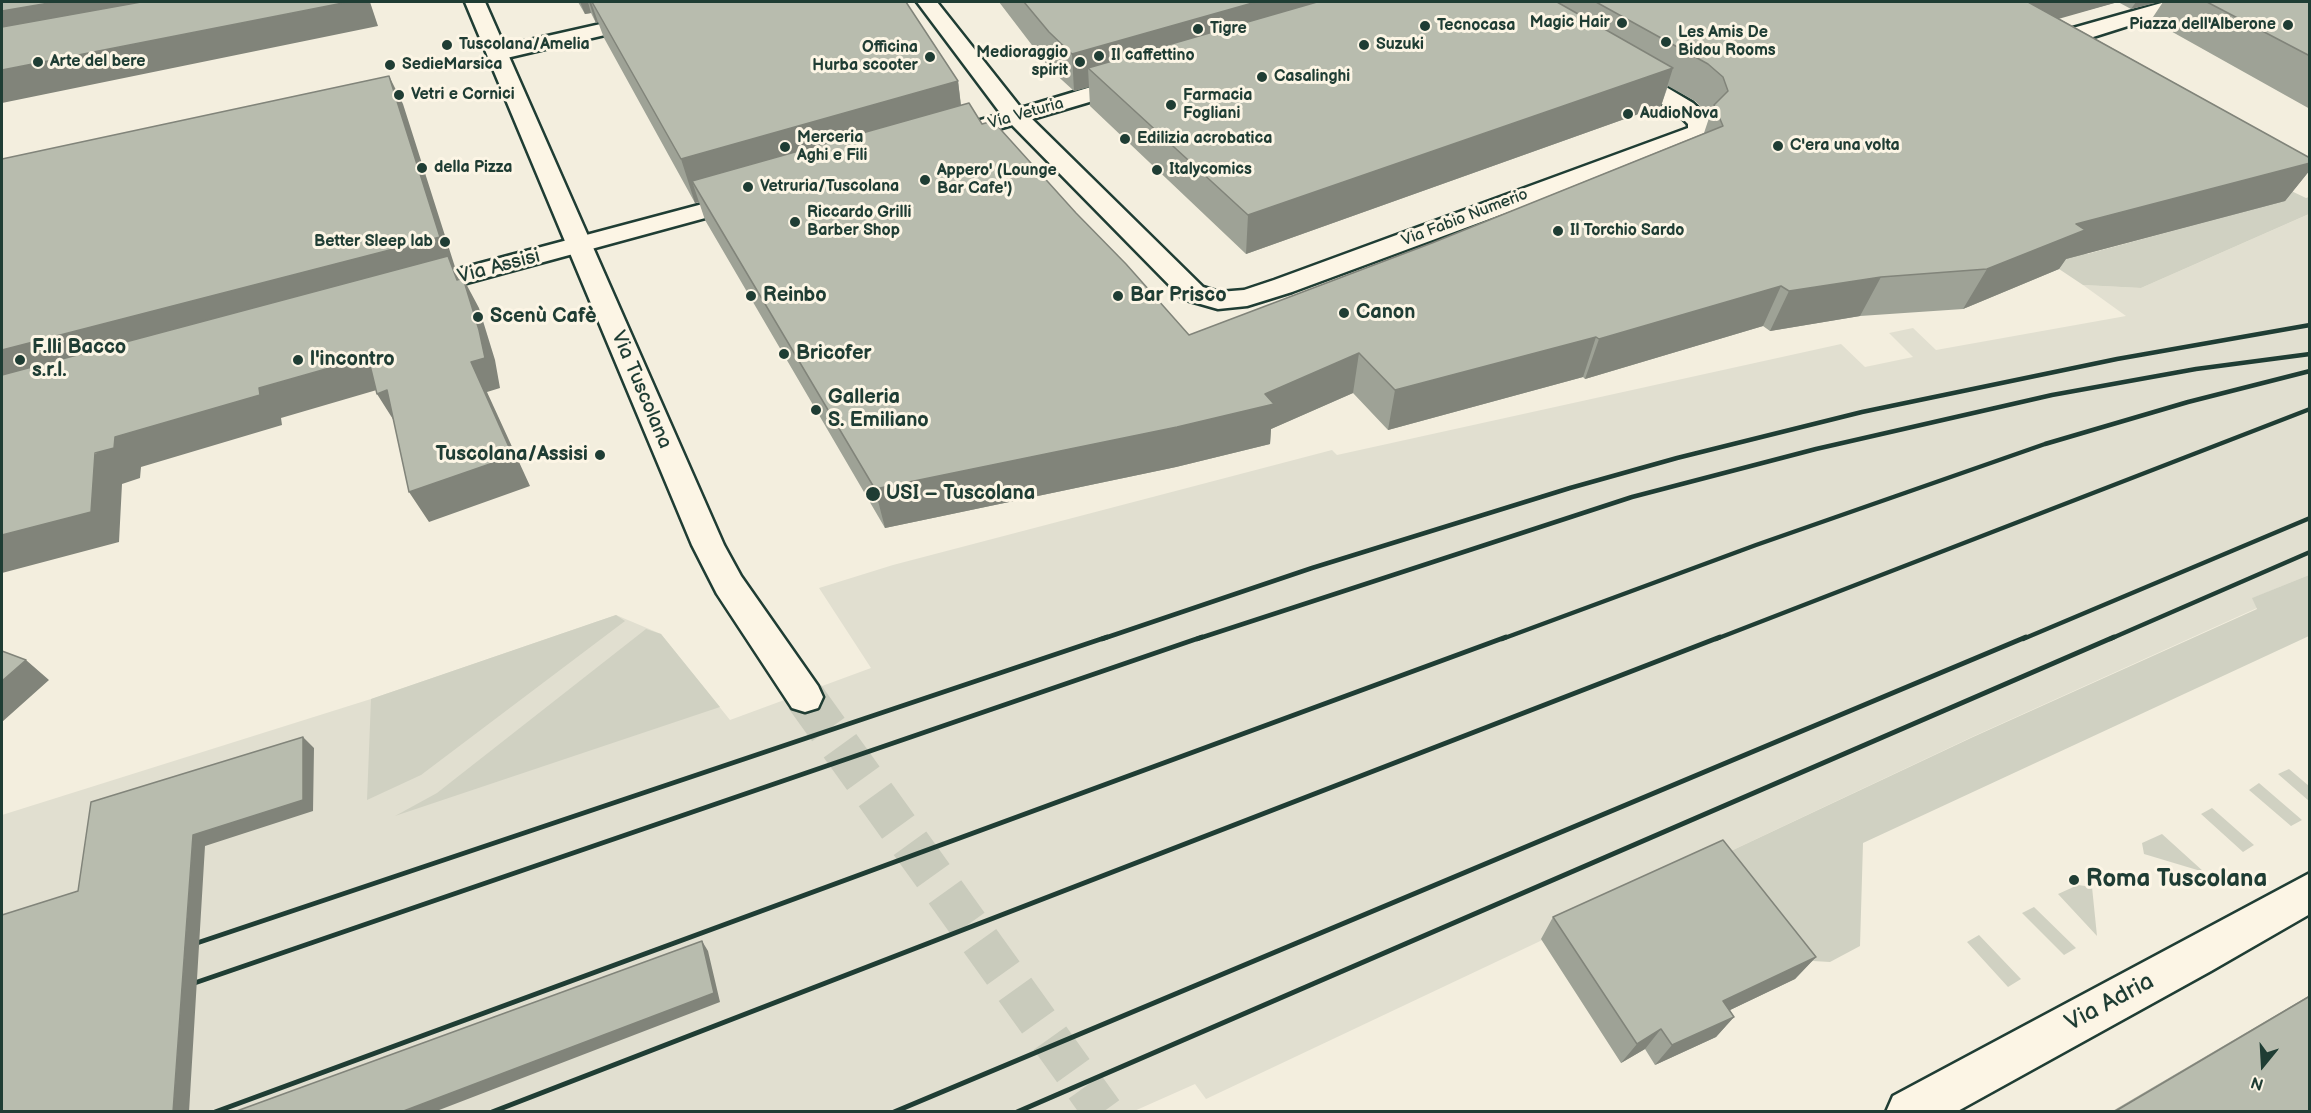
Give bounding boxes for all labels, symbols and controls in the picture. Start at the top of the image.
place label: Magic Hair [1530,13,1610,33]
place label: Piazza dell'Alberone [2129,15,2276,35]
place label: Tecnocasa [1437,16,1515,36]
marker: Magic Hair [1615,16,1629,30]
marker: Piazza dell'Alberone [2281,18,2295,32]
place label: Tigre [1210,19,1247,39]
marker: Tecnocasa [1418,19,1432,33]
marker: Tigre [1191,22,1205,36]
place label: Les Amis De Bidou Rooms [1678,23,1776,61]
place label: Tuscolana/Amelia [459,35,590,55]
place label: Suzuki [1376,35,1424,55]
marker: Les Amis De Bidou Rooms [1659,35,1673,49]
marker: Tuscolana/Amelia [440,38,454,52]
place label: Officina Hurba scooter [812,38,918,76]
marker: Suzuki [1357,38,1371,52]
place label: Medioraggio spirit [976,43,1068,81]
place label: Il caffettino [1111,46,1195,66]
marker: Il caffettino [1092,49,1106,63]
marker: Officina Hurba scooter [923,50,937,64]
place label: Arte del bere [50,52,145,72]
marker: Arte del bere [31,55,45,69]
place label: SedieMarsica [402,55,502,75]
marker: Medioraggio spirit [1073,55,1087,69]
marker: SedieMarsica [383,58,397,72]
place label: Casalinghi [1274,67,1350,87]
marker: Casalinghi [1255,70,1269,84]
place label: Vetri e Cornici [411,85,515,105]
place label: Farmacia Fogliani [1183,86,1252,124]
marker: Vetri e Cornici [392,88,406,102]
street label: Via Veturia [986,94,1066,134]
marker: Farmacia Fogliani [1164,98,1178,112]
place label: AudioNova [1640,104,1718,124]
marker: AudioNova [1621,107,1635,121]
place label: Merceria Aghi e Fili [797,128,867,166]
place label: Edilizia acrobatica [1137,129,1272,149]
marker: Edilizia acrobatica [1118,132,1132,146]
place label: C'era una volta [1790,136,1900,156]
marker: C'era una volta [1771,139,1785,153]
marker: Merceria Aghi e Fili [778,140,792,154]
place label: della Pizza [434,158,513,178]
place label: Italycomics [1169,160,1252,180]
marker: della Pizza [415,161,429,175]
place label: Appero' (Lounge Bar Cafe') [937,161,1057,199]
marker: Italycomics [1150,163,1164,177]
marker: Appero' (Lounge Bar Cafe') [918,173,932,187]
place label: Vetruria/Tuscolana [760,177,899,197]
marker: Vetruria/Tuscolana [741,180,755,194]
street label: Via Fabio Numerio [1399,185,1531,251]
place label: Riccardo Grilli Barber Shop [807,203,911,241]
marker: Riccardo Grilli Barber Shop [788,215,802,229]
place label: Il Torchio Sardo [1570,221,1684,241]
marker: Il Torchio Sardo [1551,224,1565,238]
place label: Better Sleep lab [314,232,433,252]
marker: Better Sleep lab [438,235,452,249]
street label: Via Assisi [455,244,543,290]
place label: Reinbo [763,284,827,308]
place label: Bar Prisco [1130,284,1227,308]
marker: Reinbo [744,289,758,303]
marker: Bar Prisco [1111,289,1125,303]
place label: Canon [1356,301,1415,325]
place label: Scenù Cafè [490,305,597,329]
marker: Canon [1337,306,1351,320]
marker: Scenù Cafè [471,310,485,324]
street label: Via Tuscolana [605,328,677,452]
place label: F.lli Bacco s.r.l. [32,336,126,383]
place label: Bricofer [796,342,871,366]
marker: Bricofer [777,347,791,361]
place label: l'incontro [310,348,395,372]
marker: F.lli Bacco s.r.l. [13,353,27,367]
marker: l'incontro [291,353,305,367]
place label: Galleria S. Emiliano [828,386,929,433]
marker: Galleria S. Emiliano [809,403,823,417]
place label: Tuscolana/Assisi [436,443,588,467]
marker: Tuscolana/Assisi [593,448,607,462]
place label: USI – Tuscolana [886,482,1035,506]
marker: USI – Tuscolana [864,485,882,503]
place label: Roma Tuscolana [2086,866,2267,894]
marker: Roma Tuscolana [2067,873,2081,887]
street label: Via Adria [2061,968,2159,1038]
north arrow [2233,1035,2293,1095]
text: N [2249,1072,2266,1093]

